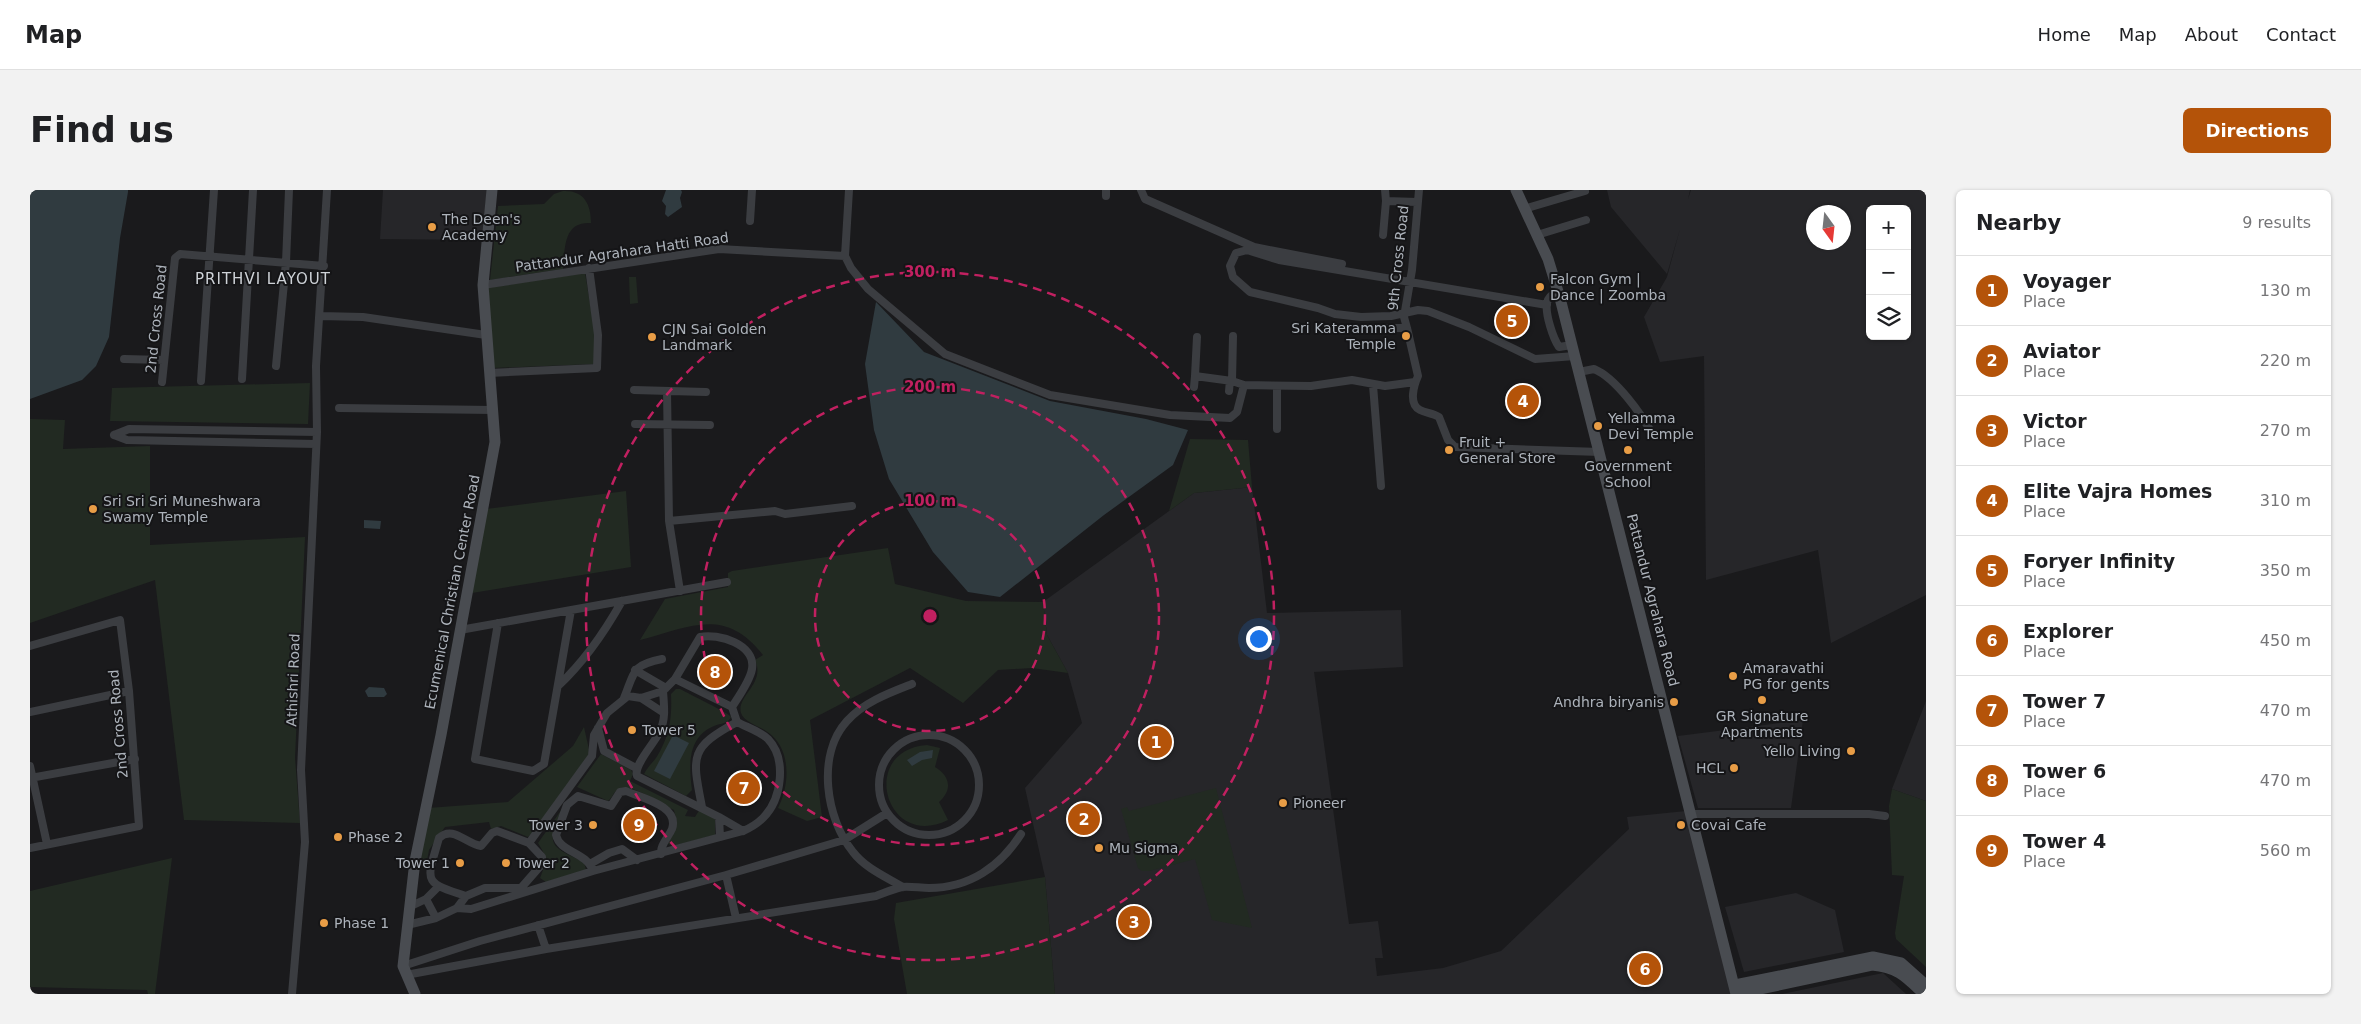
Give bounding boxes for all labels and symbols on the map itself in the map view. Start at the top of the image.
street label: 9th Cross Road [1385,205,1411,311]
north arrow [1806,205,1851,250]
place label: The Deen's Academy [441,211,521,243]
marker: The Deen's Academy [426,221,438,233]
street label: Pattandur Agrahara Hatti Road [514,229,730,275]
text: 300 m [904,263,956,281]
street label: 2nd Cross Road [142,264,170,374]
district label: PRITHVI LAYOUT [195,270,331,288]
place label: Falcon Gym | Dance | Zoomba [1550,271,1666,304]
marker: Falcon Gym | Dance | Zoomba [1534,281,1546,293]
pin: 5 [1496,302,1528,340]
place label: Sri Kateramma Temple [1291,320,1396,352]
place label: CJN Sai Golden Landmark [662,321,766,353]
marker: Sri Kateramma Temple [1400,330,1412,342]
marker: CJN Sai Golden Landmark [646,331,658,343]
text: 200 m [904,378,956,396]
pin: 4 [1507,382,1539,420]
place label: Yellamma Devi Temple [1607,410,1694,442]
marker: Yellamma Devi Temple [1592,420,1604,432]
place label: Fruit + General Store [1459,434,1556,466]
marker: Fruit + General Store [1443,444,1455,456]
marker: Government School [1622,444,1634,456]
place label: Government School [1584,458,1672,490]
street label: Ecumenical Christian Center Road [421,473,483,711]
text: 100 m [904,492,956,510]
place label: Sri Sri Sri Muneshwara Swamy Temple [103,493,261,525]
marker: Sri Sri Sri Muneshwara Swamy Temple [87,503,99,515]
street label: Pattandur Agrahara Road [1624,512,1682,688]
centre of rings [921,607,939,625]
your location [1246,626,1272,652]
street label: Athishri Road [283,633,303,727]
pin: 8 [699,653,731,691]
place label: Amaravathi PG for gents [1743,660,1830,692]
street label: 2nd Cross Road [105,669,131,779]
marker: Amaravathi PG for gents [1727,670,1739,682]
place label: Andhra biryanis [1554,694,1664,710]
marker: GR Signature Apartments [1756,694,1768,706]
marker: Andhra biryanis [1668,696,1680,708]
place label: GR Signature Apartments [1716,708,1808,740]
place label: Tower 5 [641,722,696,738]
pin: 1 [1140,723,1172,761]
marker: Tower 5 [626,724,638,736]
place label: Yello Living [1762,743,1841,759]
marker: Yello Living [1845,745,1857,757]
place label: HCL [1696,760,1724,776]
marker: HCL [1728,762,1740,774]
pin: 7 [728,769,760,807]
place label: Pioneer [1293,795,1346,811]
marker: Pioneer [1277,797,1289,809]
pin: 2 [1068,800,1100,838]
pin: 9 [623,806,655,844]
place label: Tower 3 [528,817,583,833]
place label: Covai Cafe [1691,817,1766,833]
marker: Tower 3 [587,819,599,831]
marker: Covai Cafe [1675,819,1687,831]
place label: Phase 2 [348,829,403,845]
marker: Phase 2 [332,831,344,843]
place label: Mu Sigma [1109,840,1178,856]
marker: Mu Sigma [1093,842,1105,854]
place label: Tower 1 [395,855,450,871]
place label: Tower 2 [515,855,570,871]
marker: Tower 1 [454,857,466,869]
marker: Tower 2 [500,857,512,869]
pin: 3 [1118,903,1150,941]
place label: Phase 1 [334,915,389,931]
marker: Phase 1 [318,917,330,929]
pin: 6 [1629,950,1661,988]

